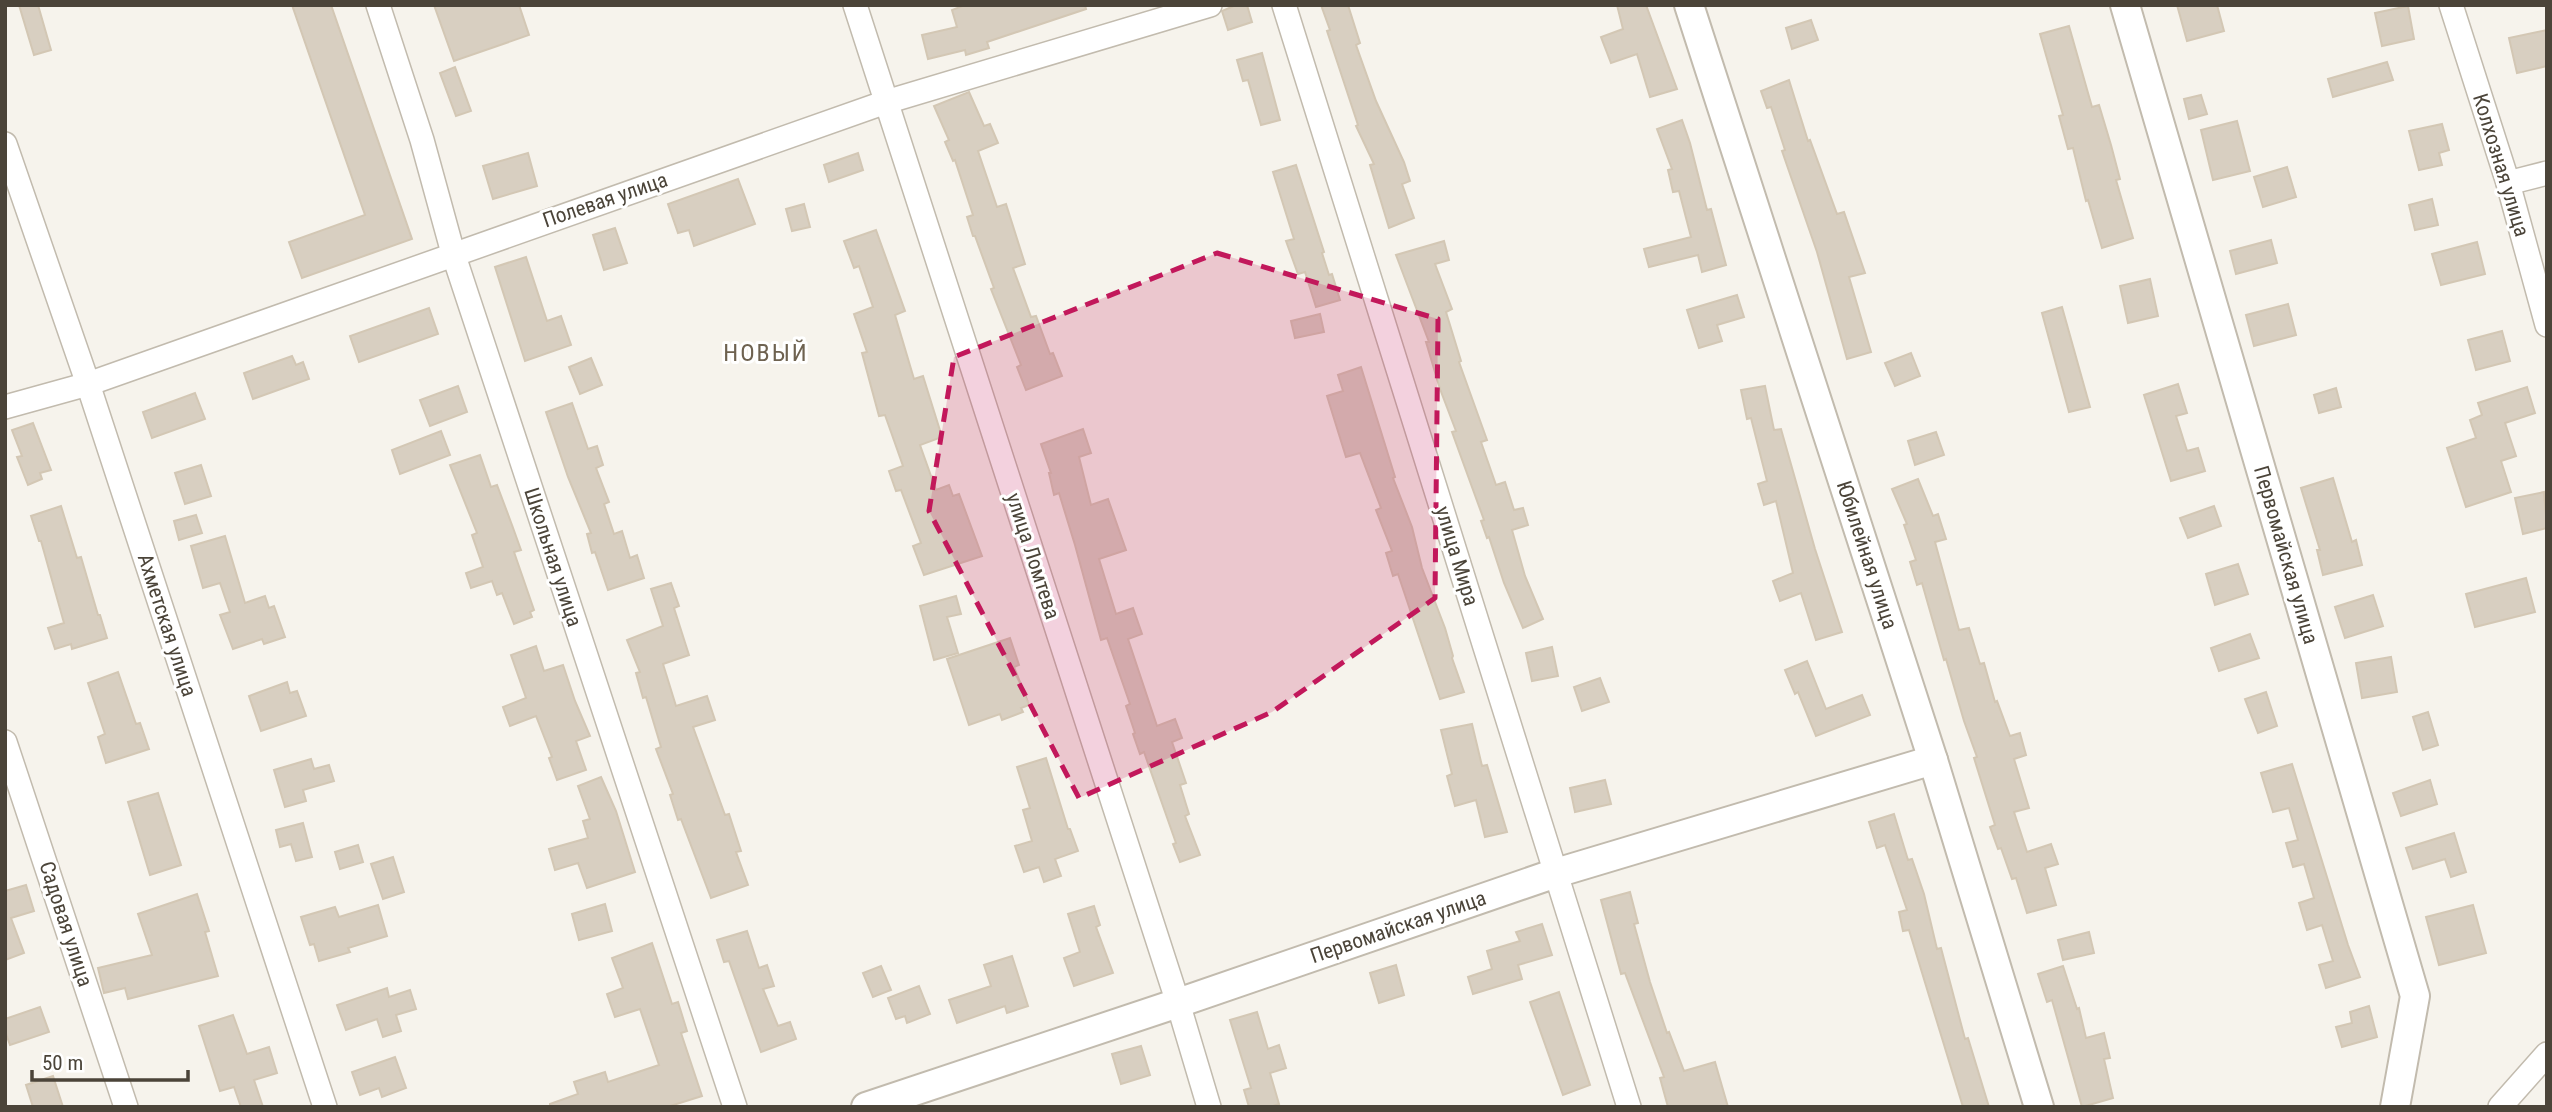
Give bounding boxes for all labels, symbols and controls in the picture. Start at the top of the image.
street label: Колхозная улица [2468,91,2534,239]
street label: Полевая улица [539,167,671,233]
district label: НОВЫЙ [723,339,809,367]
street label: Первомайская улица [2249,463,2323,647]
street label: Юбилейная улица [1832,478,1902,632]
street label: Школьная улица [519,485,587,629]
street label: улица Ломтева [1001,490,1065,622]
street label: улица Мира [1431,503,1483,609]
street label: Ахметская улица [133,551,201,699]
street label: Садовая улица [34,858,98,990]
street label: Первомайская улица [1307,886,1489,968]
scale bar [32,1038,187,1082]
text: 50 m [42,1051,83,1075]

